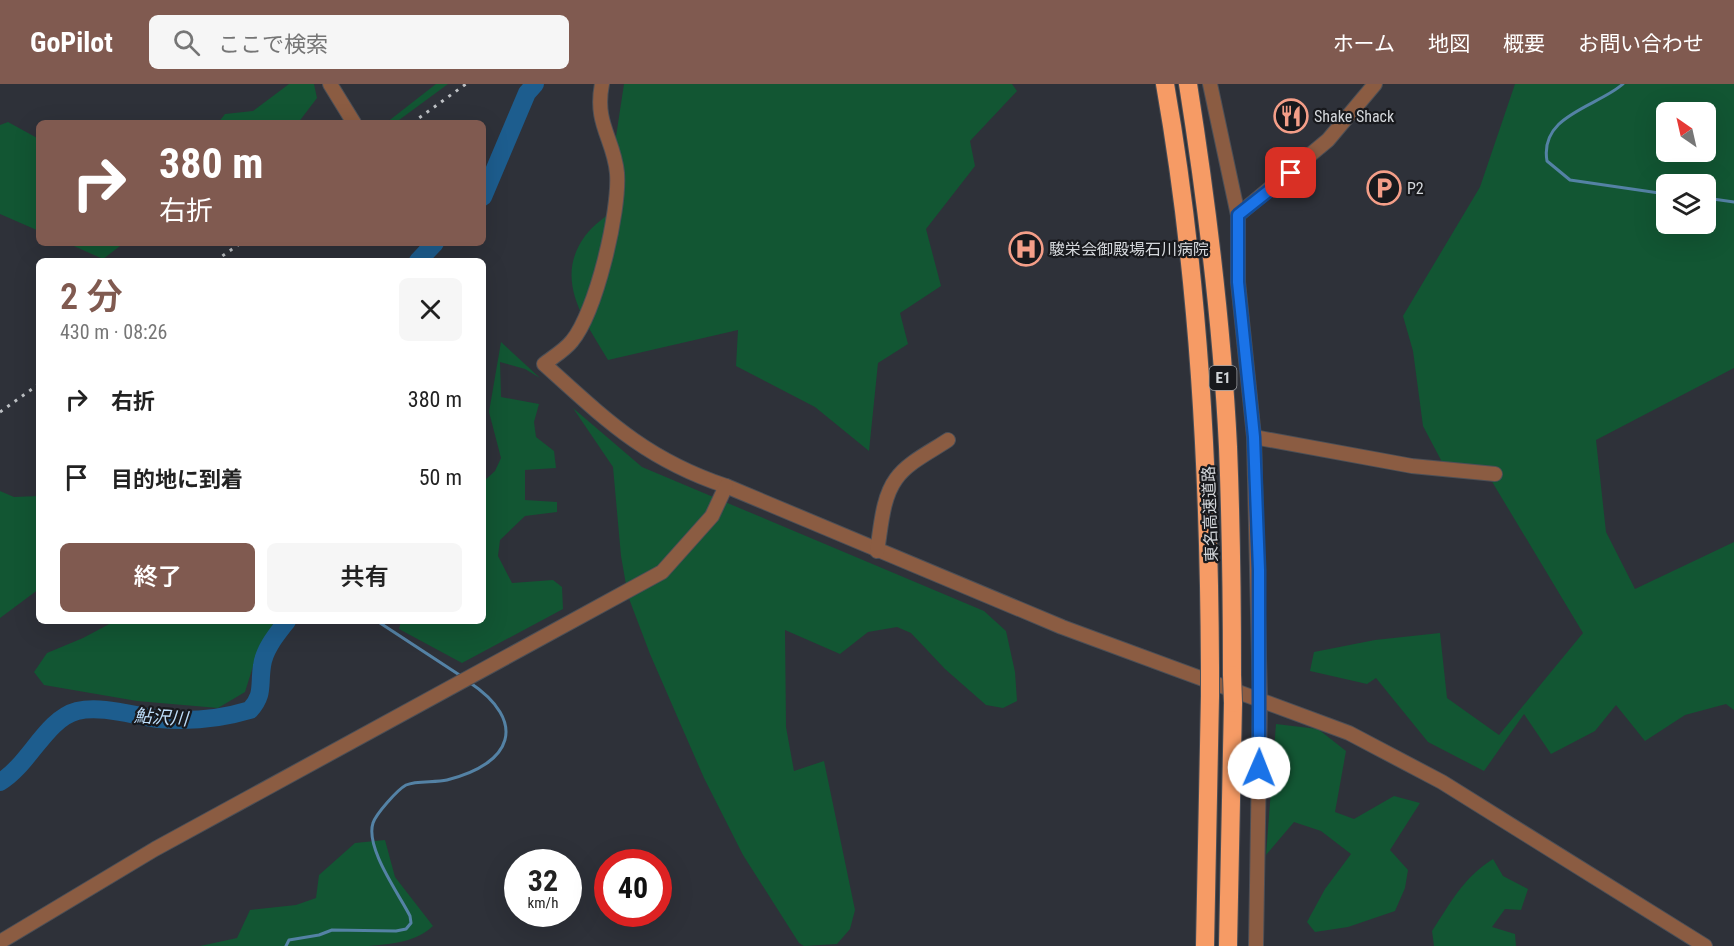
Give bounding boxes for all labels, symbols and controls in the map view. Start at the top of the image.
search box [149,15,569,69]
text: GoPilot [30,26,113,59]
icon: search [170,26,203,59]
text: ここで検索 [218,32,328,57]
text: ホーム [1333,32,1395,56]
text: 地図 [1428,32,1470,56]
text: 概要 [1503,32,1545,56]
text: お問い合わせ [1578,32,1704,56]
restaurant icon: Shake Shack [1273,98,1309,134]
north arrow [1656,102,1716,162]
map controls [1656,102,1716,234]
place label: Shake Shack [1314,107,1395,126]
text: 380 m [159,139,264,188]
icon: right [60,144,138,222]
pin [1265,147,1316,198]
icon: arrive [1274,156,1307,189]
parking icon: P2 [1366,170,1402,206]
button: layers [1656,174,1716,234]
place label: P2 [1407,179,1424,198]
text: 右折 [159,195,213,227]
hospital icon: 駿栄会御殿場石川病院 [1008,231,1044,267]
place label: 駿栄会御殿場石川病院 [1049,240,1209,259]
text: 2 分 [60,276,122,318]
button: close [399,278,462,341]
text: 430 m · 08:26 [60,320,167,344]
road number: E1 [1210,366,1236,390]
icon: right [60,383,93,416]
text: 380 m [408,387,462,412]
text: 右折 [111,389,155,414]
icon: arrive [60,461,93,494]
text: 50 m [419,465,462,490]
street label: 東名高速道路 [1199,466,1221,562]
text: 目的地に到着 [111,467,243,492]
button: 終了 [60,543,255,612]
button: 共有 [267,543,462,612]
water label: 鮎沢川 [133,705,191,729]
position arrow [1227,736,1291,800]
speed limit sign: 40 [594,849,672,927]
text: 32 [528,863,558,898]
text: km/h [528,894,558,912]

